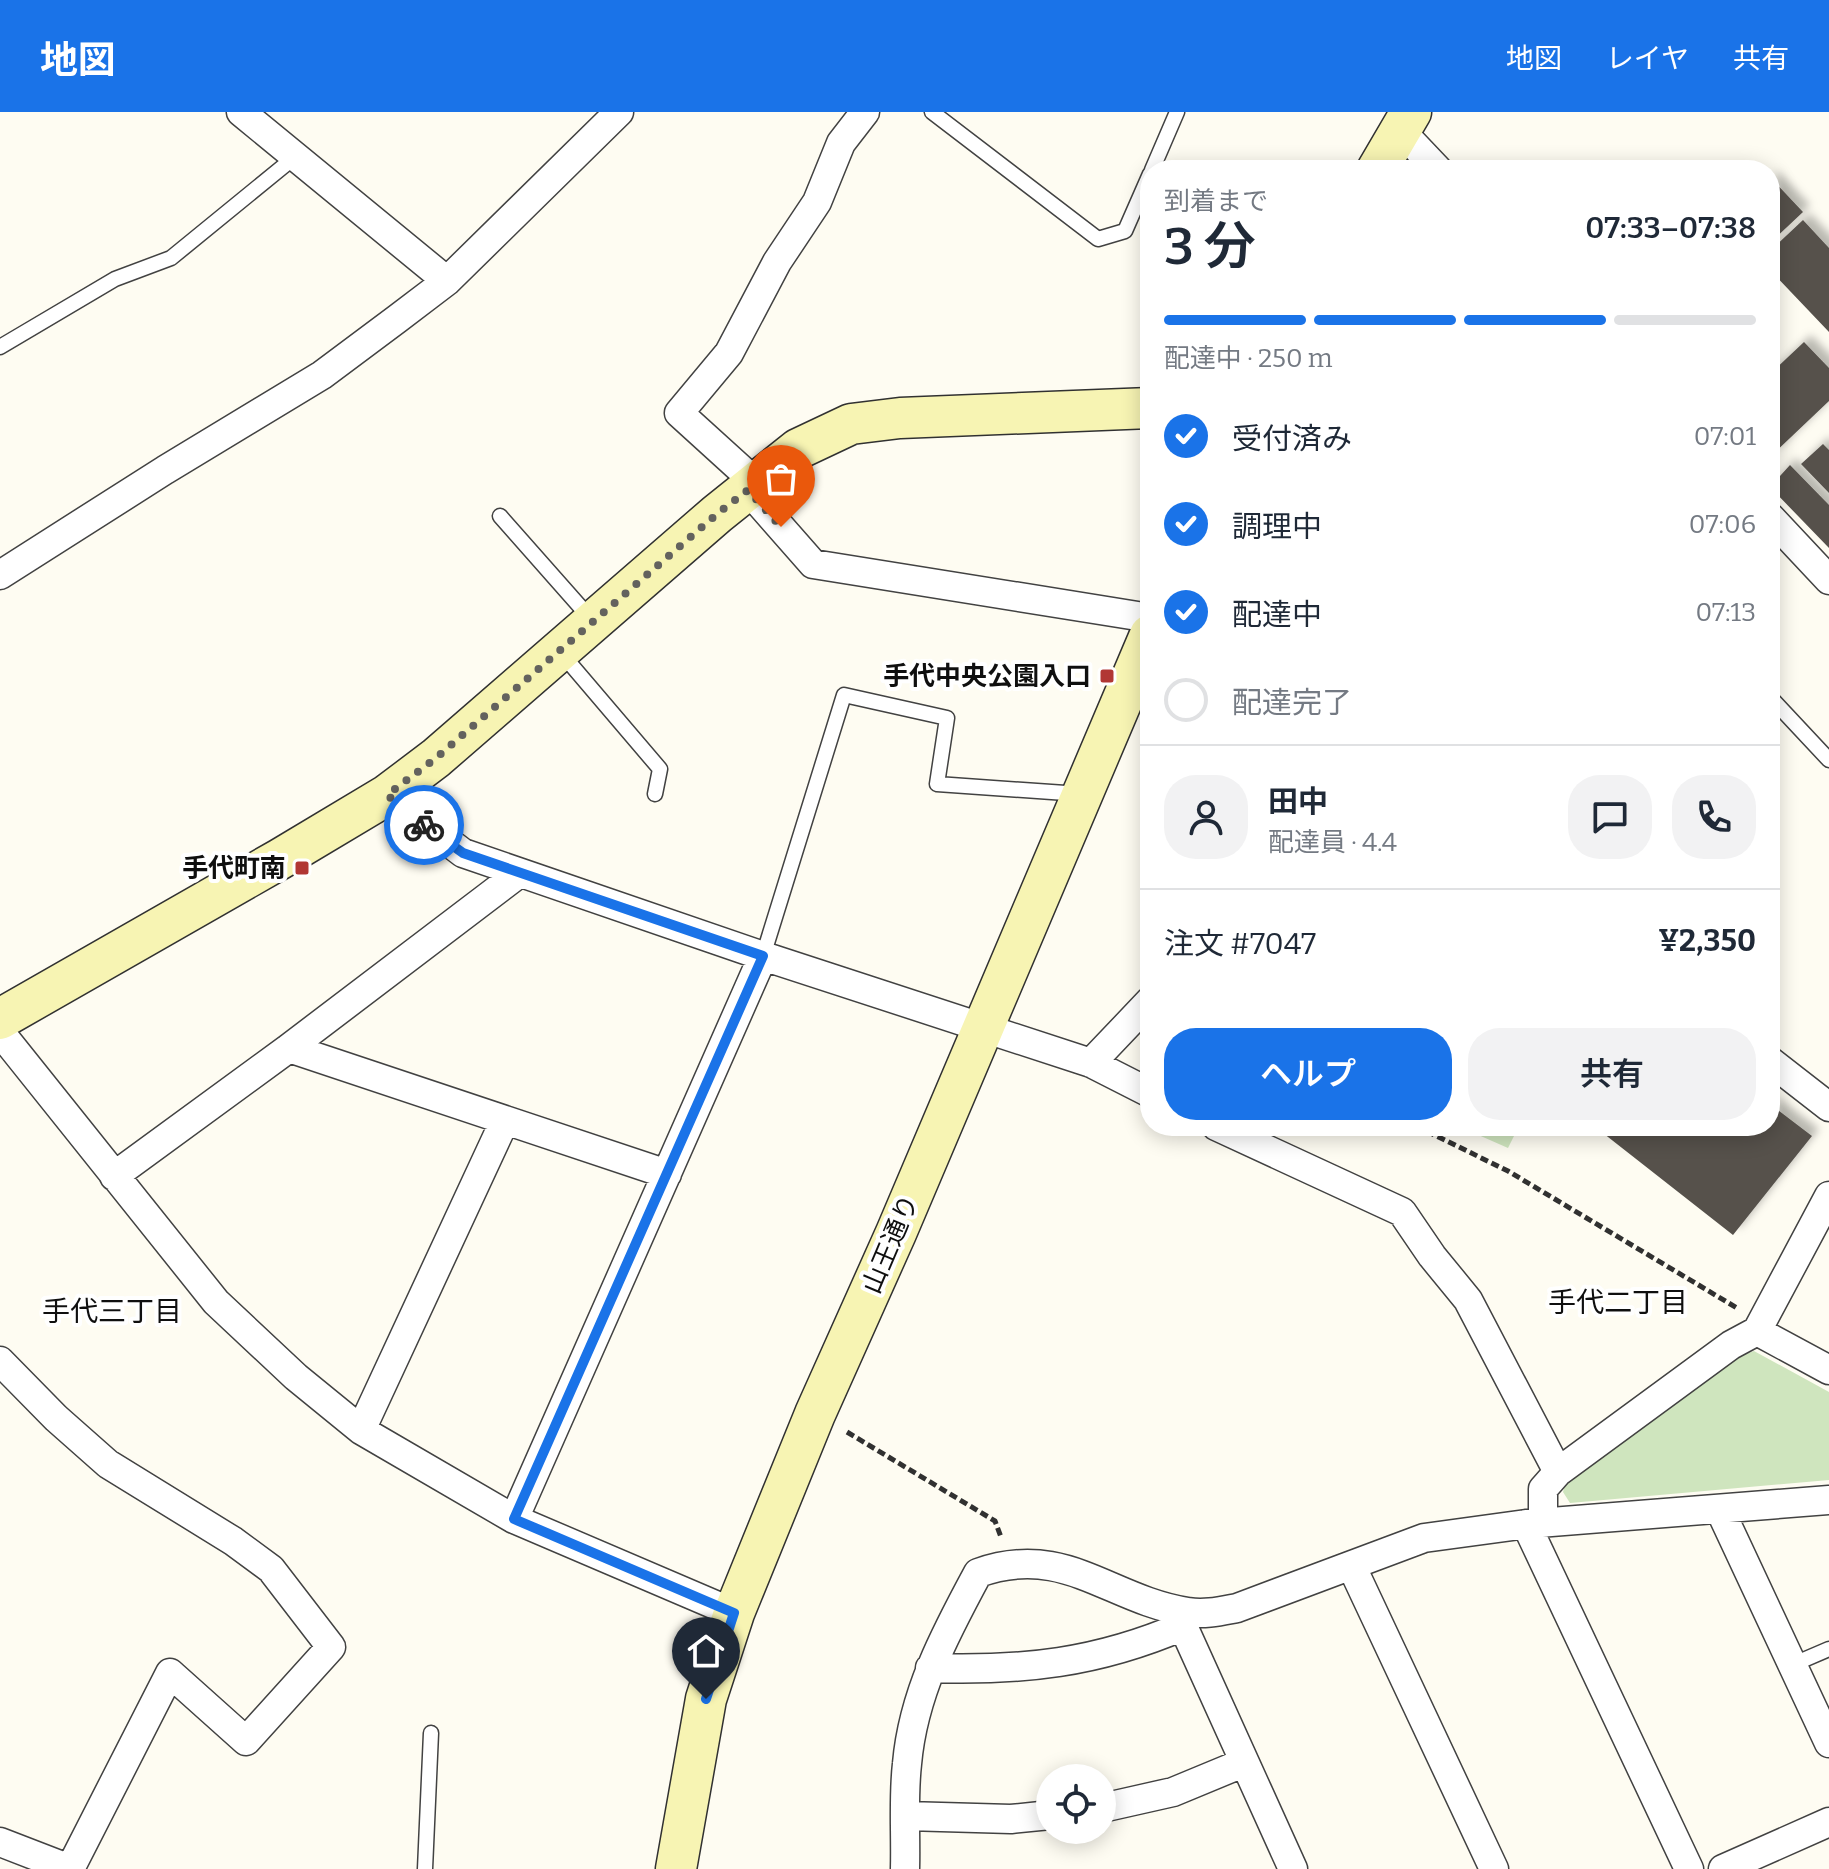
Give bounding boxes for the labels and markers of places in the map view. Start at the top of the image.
pin [747,445,815,527]
place label: 手代中央公園入口 [883,661,1091,692]
marker: 手代中央公園入口 [1098,667,1116,685]
place label: 手代町南 [182,853,286,884]
marker: 手代町南 [293,859,311,877]
pin [672,1617,740,1699]

